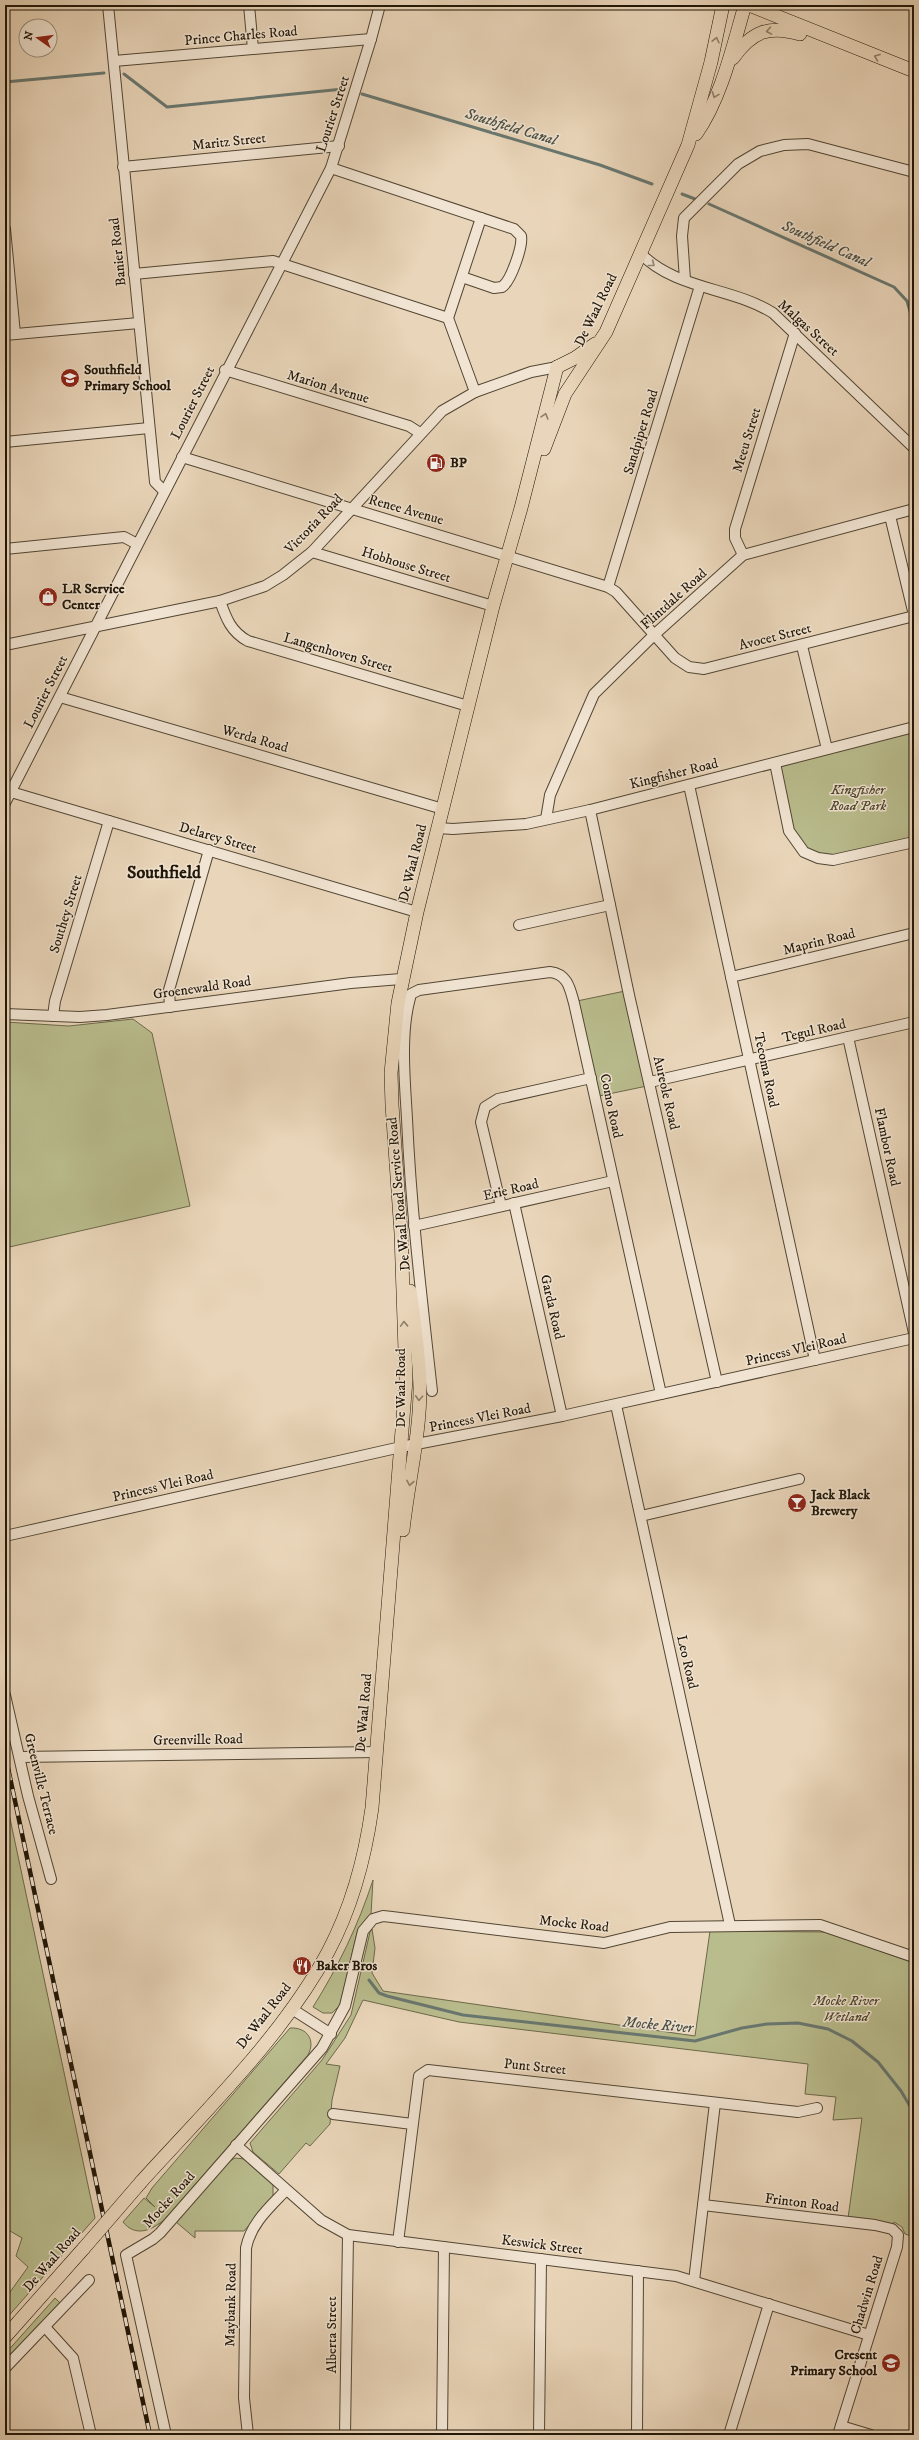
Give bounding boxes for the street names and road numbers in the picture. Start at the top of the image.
street label: Prince Charles Road [184,22,298,50]
street label: Lourier Street [312,73,354,155]
street label: Maritz Street [191,129,267,155]
street label: Banier Road [105,217,131,287]
street label: De Waal Road [571,270,621,350]
street label: Malgas Street [774,296,843,361]
street label: Lourier Street [167,363,219,443]
street label: Marion Avenue [285,366,371,408]
street label: Sandpiper Road [619,387,663,477]
street label: Meeu Street [729,405,766,475]
street label: Victoria Road [280,490,347,558]
street label: Renee Avenue [366,491,446,529]
street label: Hobhouse Street [359,543,453,587]
street label: Flintdale Road [637,565,711,633]
street label: Avocet Street [737,619,814,655]
street label: Langenhoven Street [281,629,395,677]
street label: Lourier Street [20,652,72,732]
street label: Werda Road [219,721,290,757]
street label: Kingfisher Road [628,754,720,794]
street label: Delarey Street [177,818,259,858]
street label: De Waal Road [395,822,431,904]
street label: Southey Street [46,872,87,955]
street label: Maprin Road [781,924,857,960]
street label: Groenewald Road [152,972,252,1004]
street label: Tegul Road [780,1015,848,1047]
street label: Tecoma Road [749,1031,783,1109]
street label: Aureole Road [649,1054,683,1132]
street label: Como Road [595,1072,627,1140]
street label: Flambor Road [870,1106,904,1188]
street label: De Waal Road Service Road [383,1116,415,1272]
street label: Erie Road [481,1175,541,1205]
street label: Garda Road [536,1273,568,1341]
street label: Princess Vlei Road [744,1330,848,1370]
street label: De Waal Road [392,1348,410,1428]
street label: Princess Vlei Road [428,1399,532,1437]
street label: Princess Vlei Road [111,1466,215,1506]
street label: Leo Road [672,1633,702,1691]
street label: De Waal Road [352,1673,376,1753]
street label: Greenville Road [153,1730,243,1750]
street label: Greenville Terrace [20,1731,62,1837]
street label: Mocke Road [538,1911,610,1937]
street label: De Waal Road [232,1979,296,2053]
street label: Punt Street [503,2055,568,2079]
street label: Mocke Road [139,2168,199,2232]
street label: Frinton Road [764,2190,840,2216]
street label: De Waal Road [19,2224,85,2296]
street label: Keswick Street [500,2231,584,2259]
street label: Chadwin Road [846,2253,888,2337]
street label: Maybank Road [221,2263,241,2347]
street label: Alberta Street [323,2296,341,2374]

